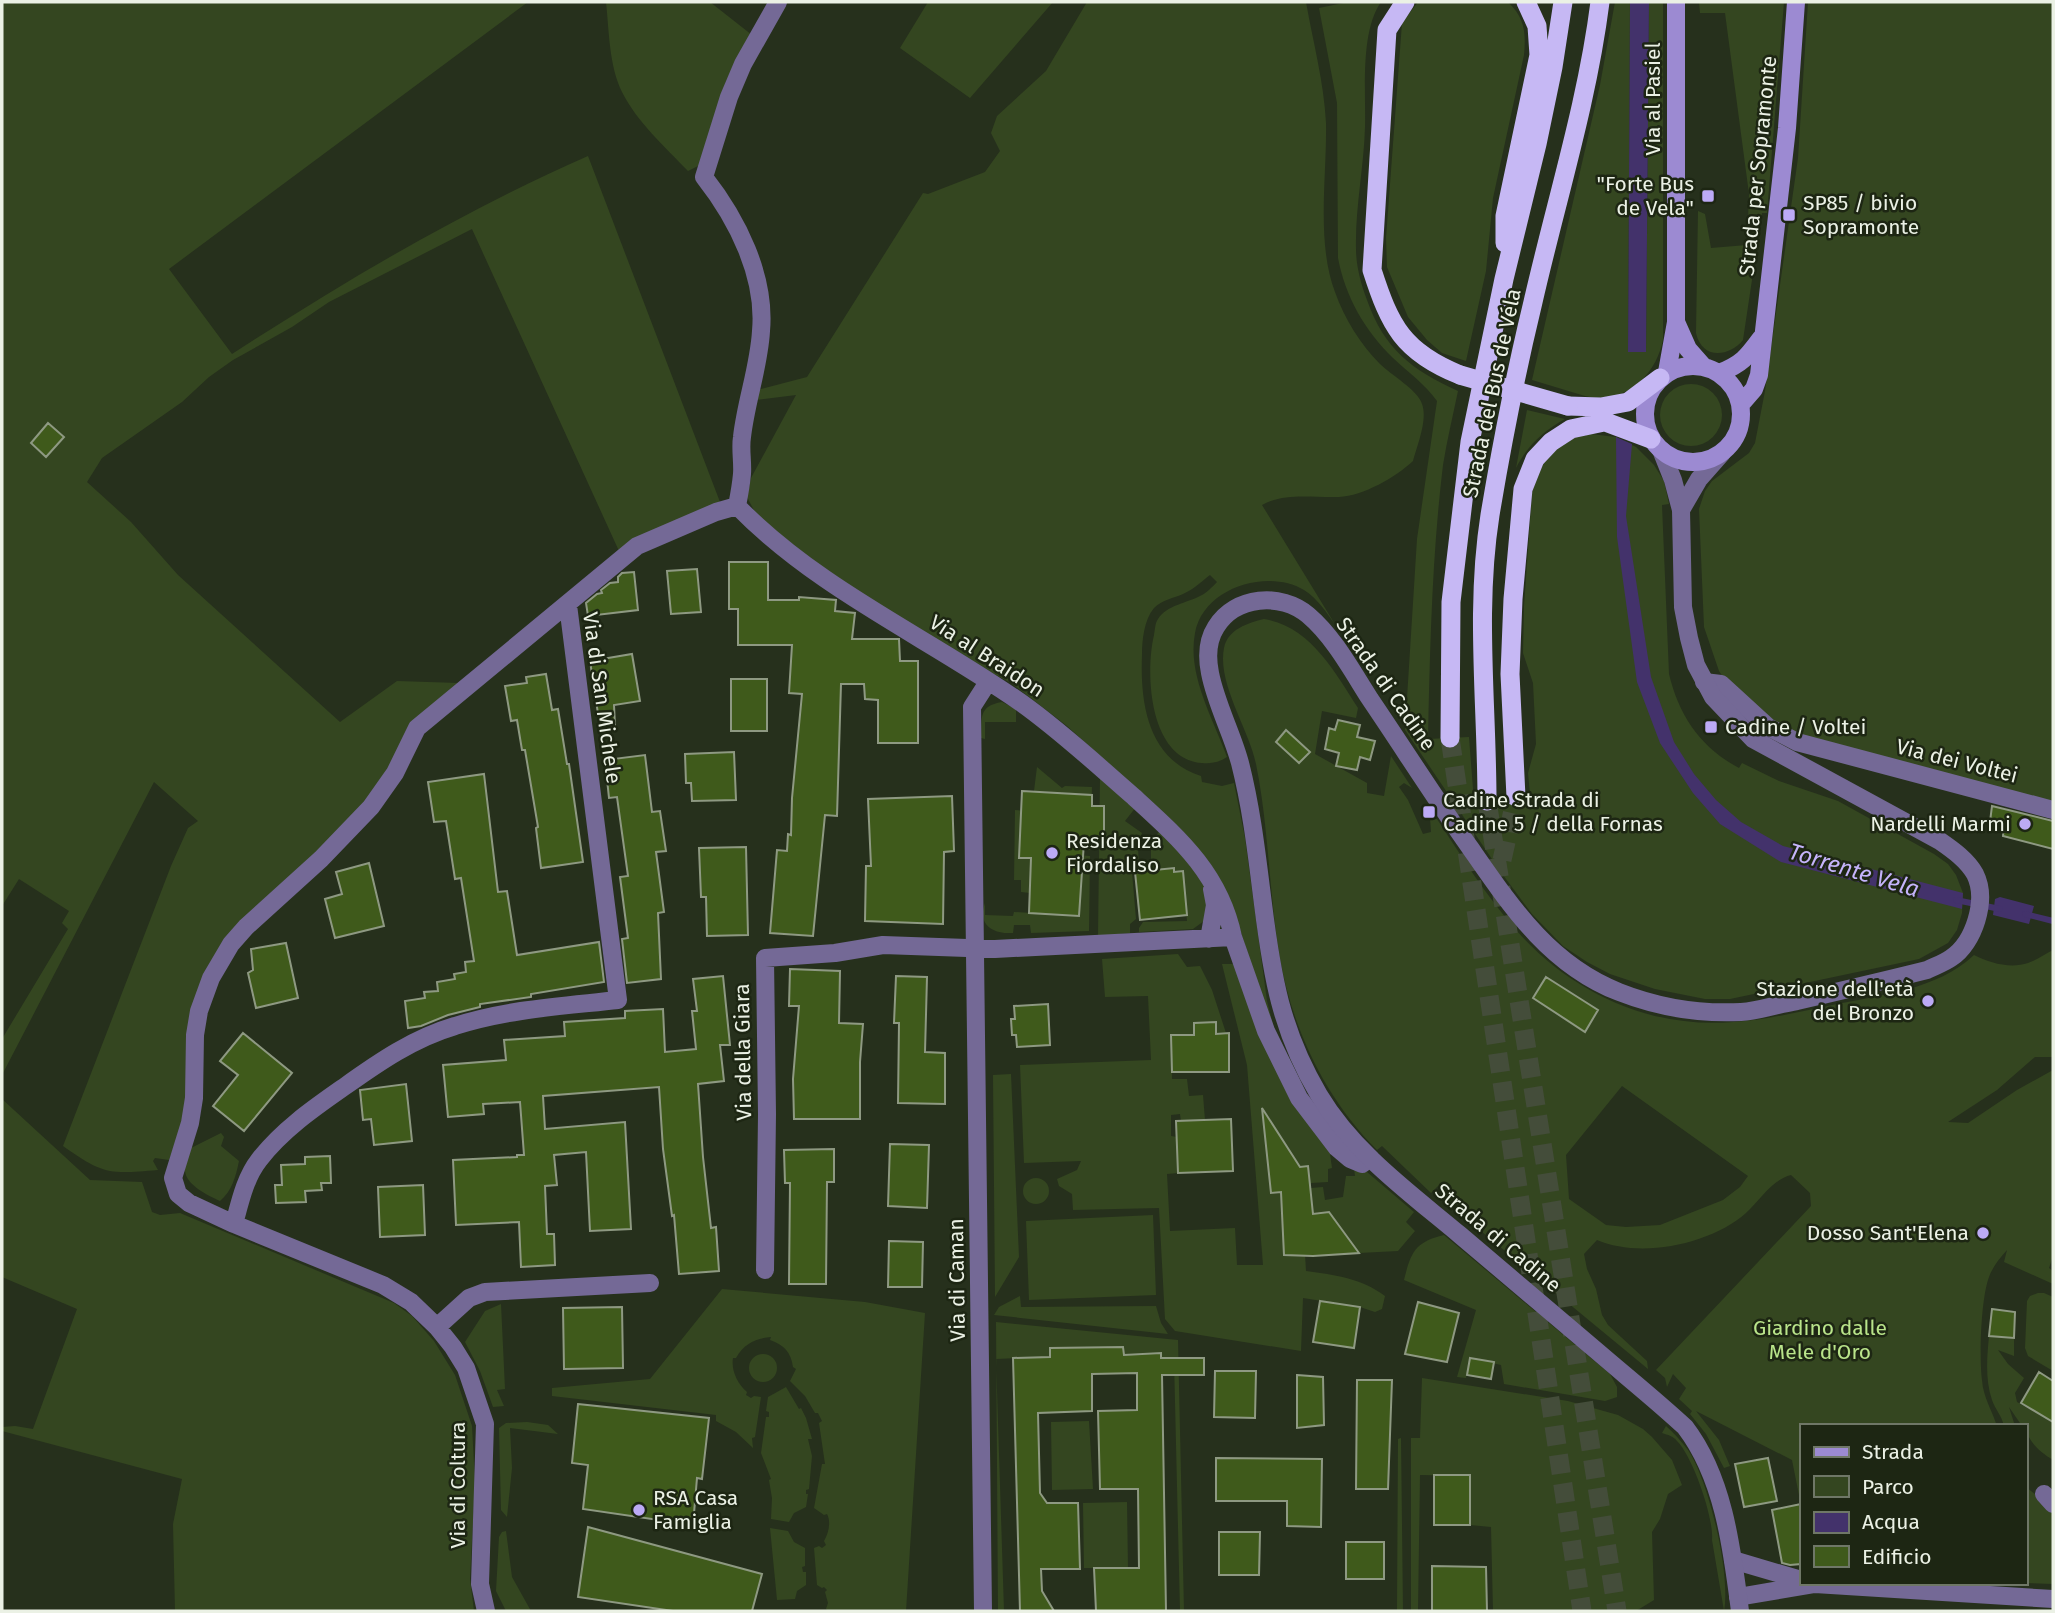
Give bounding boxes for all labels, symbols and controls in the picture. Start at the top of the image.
street label: Via al Pasiel [1640,42,1666,156]
street label: Strada per Sopramonte [1734,55,1782,277]
place label: "Forte Bus de Vela" [1597,171,1694,221]
marker: "Forte Bus de Vela" [1700,188,1716,204]
place label: SP85 / bivio Sopramonte [1803,190,1919,240]
marker: SP85 / bivio Sopramonte [1781,207,1797,223]
street label: Strada del Bus de Véla [1457,286,1527,500]
street label: Via al Braidon [925,609,1049,703]
street label: Via di San Michele [577,611,627,785]
street label: Strada di Cadine [1330,612,1442,756]
place label: Cadine / Voltei [1725,714,1866,740]
marker: Cadine / Voltei [1703,719,1719,735]
street label: Via dei Voltei [1894,733,2020,789]
place label: Cadine Strada di Cadine 5 / della Fornas [1443,787,1663,837]
marker: Cadine Strada di Cadine 5 / della Fornas [1421,804,1437,820]
place label: Nardelli Marmi [1870,811,2011,837]
marker: Nardelli Marmi [2017,816,2033,832]
place label: Residenza Fiordaliso [1066,828,1162,878]
water label: Torrente Vela [1785,837,1923,903]
marker: Residenza Fiordaliso [1044,845,1060,861]
place label: Stazione dell'età del Bronzo [1756,976,1914,1026]
street label: Via della Giara [729,983,757,1121]
marker: Stazione dell'età del Bronzo [1920,993,1936,1009]
street label: Strada di Cadine [1430,1178,1566,1298]
street label: Via di Caman [943,1218,971,1342]
place label: Dosso Sant'Elena [1807,1220,1969,1246]
marker: Dosso Sant'Elena [1975,1225,1991,1241]
park label: Giardino dalle Mele d'Oro [1753,1315,1887,1365]
street label: Via di Coltura [445,1422,471,1549]
legend [1800,1424,2027,1585]
text: Strada [1862,1439,1924,1465]
text: Parco [1862,1474,1914,1500]
place label: RSA Casa Famiglia [653,1485,738,1535]
marker: RSA Casa Famiglia [631,1502,647,1518]
text: Acqua [1862,1509,1920,1535]
text: Edificio [1862,1544,1932,1570]

